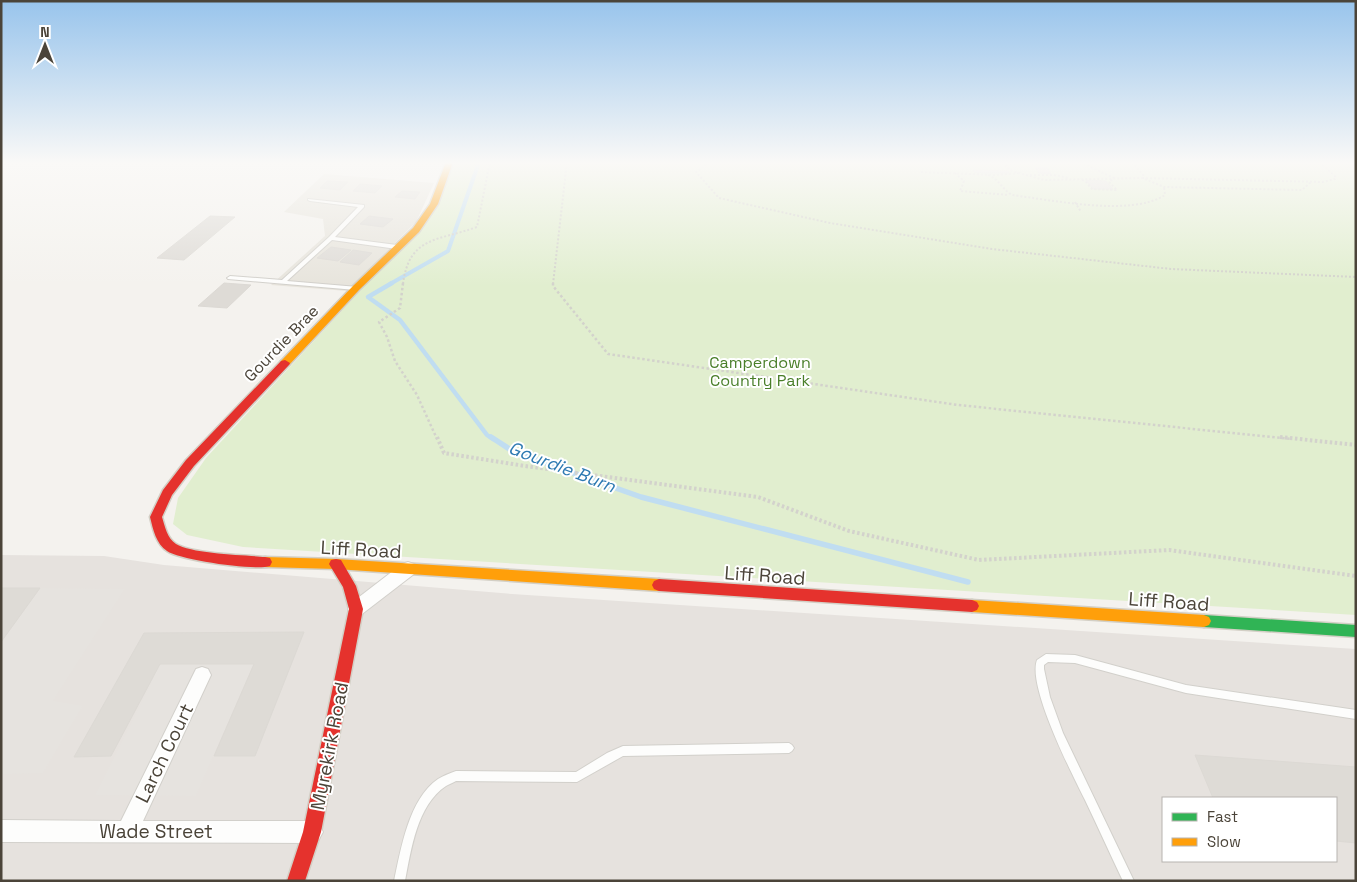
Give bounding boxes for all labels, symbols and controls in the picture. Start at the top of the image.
north arrow [20,20,70,70]
text: N [40,23,50,41]
street label: Gourdie Brae [240,301,323,386]
park label: Camperdown Country Park [709,352,811,391]
water label: Gourdie Burn [506,436,620,498]
street label: Liff Road [320,535,402,564]
street label: Liff Road [724,560,806,591]
street label: Liff Road [1128,586,1210,617]
street label: Myrekirk Road [305,680,354,812]
street label: Larch Court [130,699,199,807]
legend [1162,797,1337,862]
text: Fast [1207,807,1238,826]
street label: Wade Street [99,819,213,844]
text: Slow [1207,832,1241,851]

